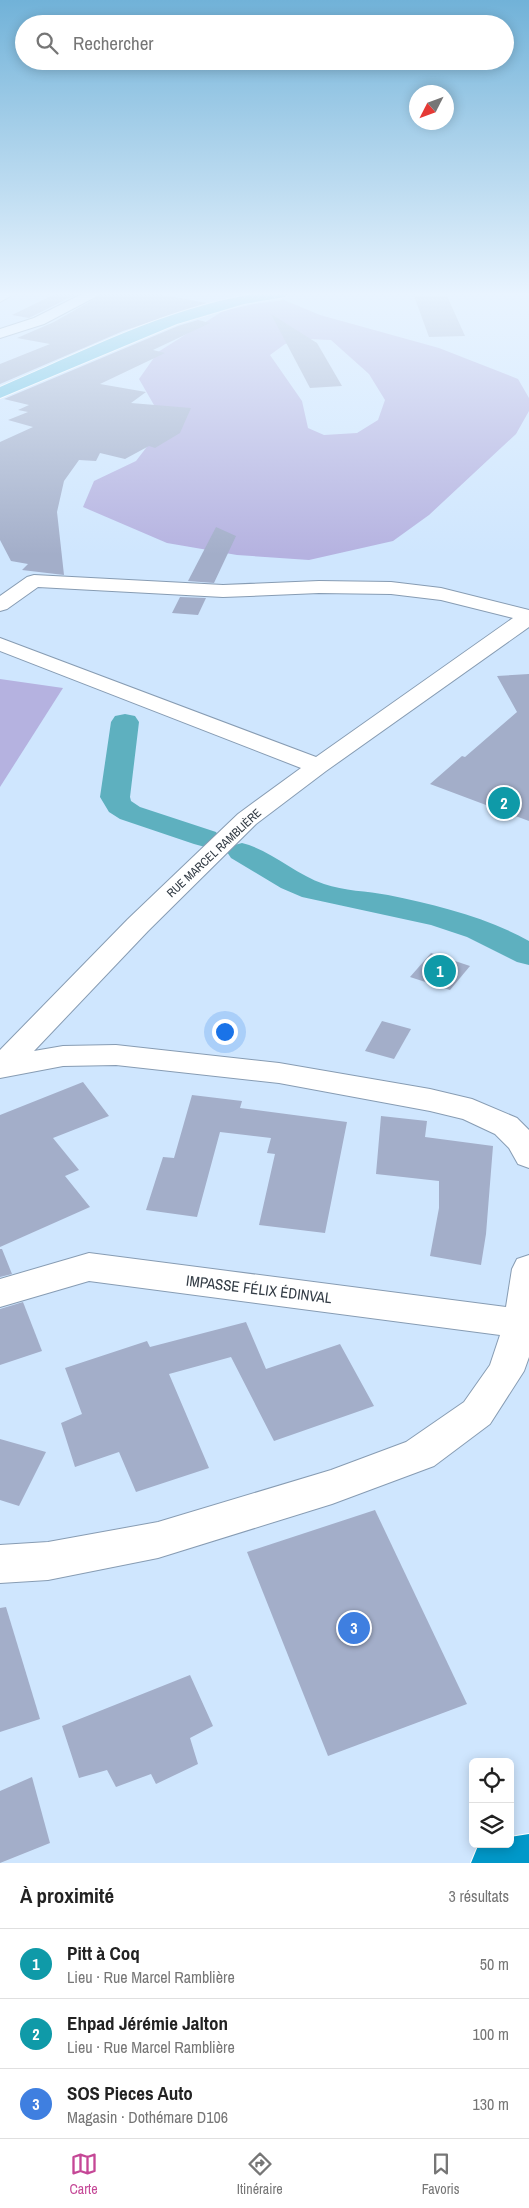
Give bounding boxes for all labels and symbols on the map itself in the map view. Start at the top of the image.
north arrow [409,85,454,130]
pin: 2 [488,784,520,822]
street label: RUE MARCEL RAMBLIÈRE [163,805,265,901]
pin: 1 [424,952,456,990]
your location [212,1019,238,1045]
street label: IMPASSE FÉLIX ÉDINVAL [185,1270,333,1308]
pin: 3 [338,1609,370,1647]

